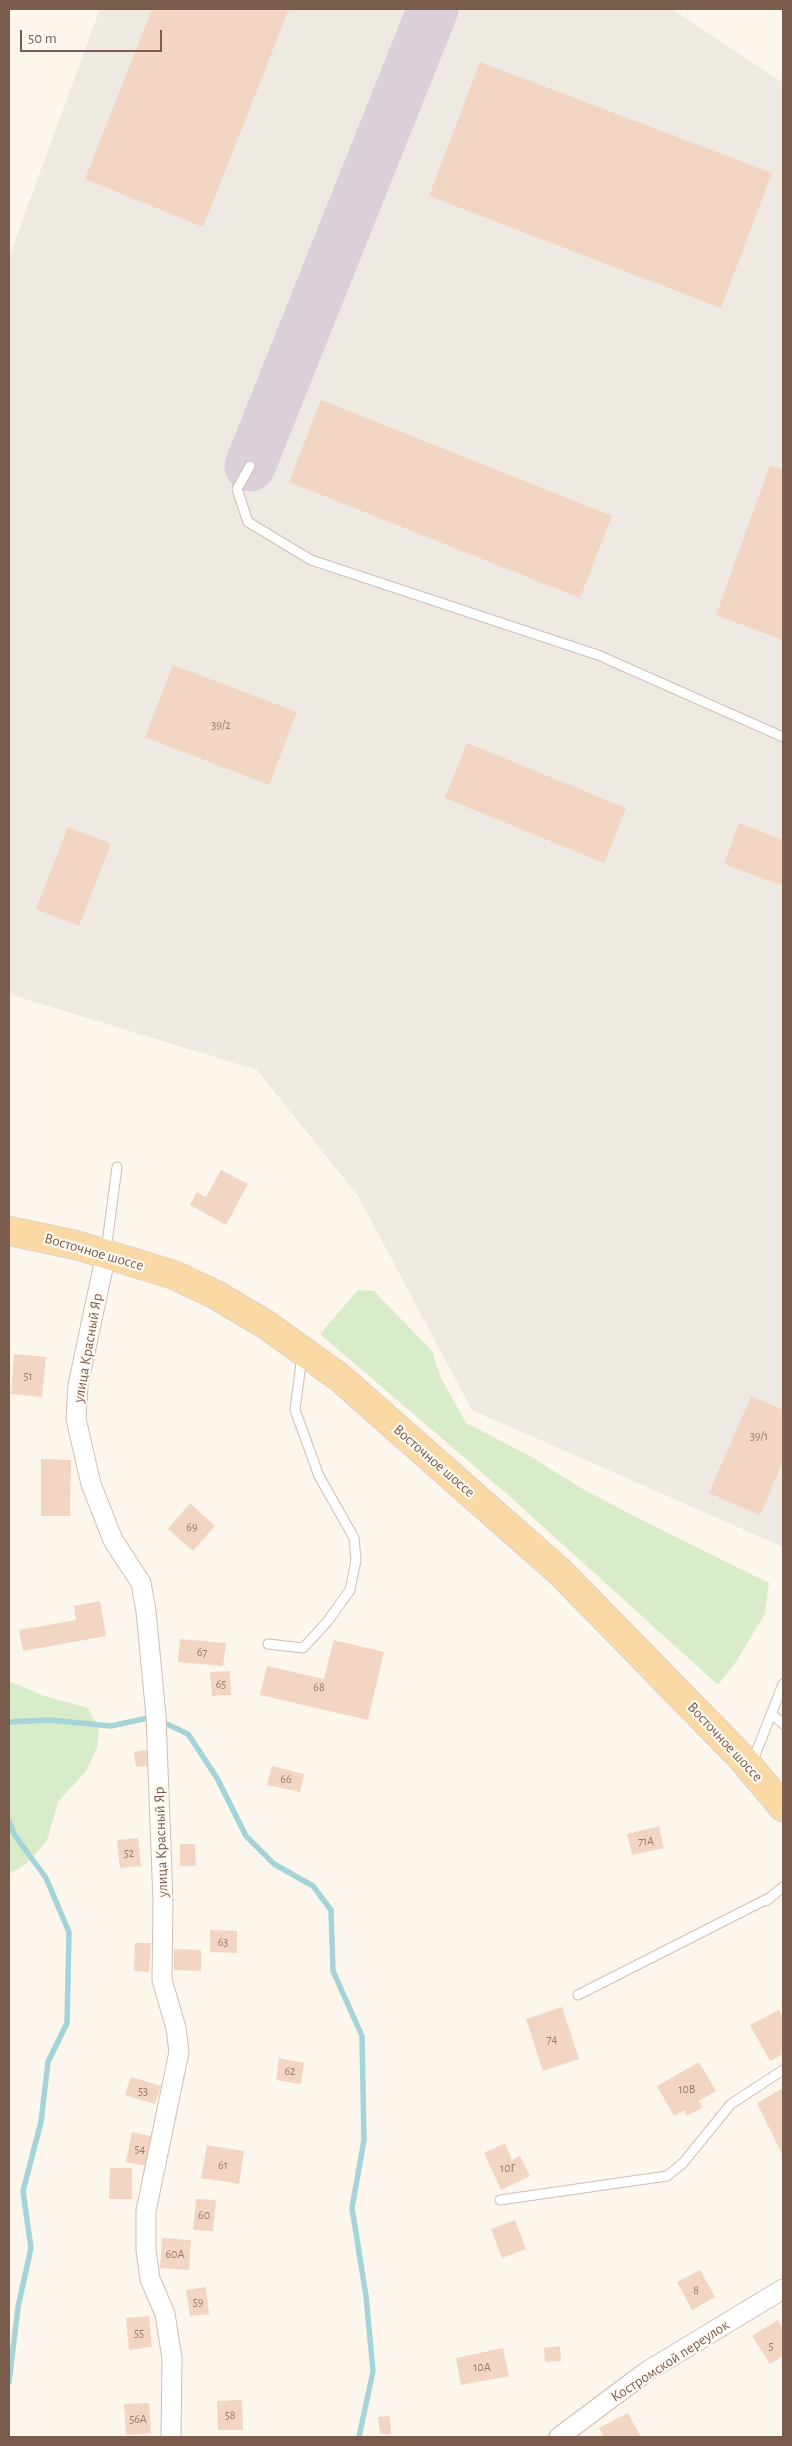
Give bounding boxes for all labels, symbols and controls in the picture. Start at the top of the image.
scale bar [22,20,165,52]
text: 50 m [28,31,57,46]
house number: 39/2 [211,718,231,732]
street label: Восточное шоссе [42,1229,146,1275]
street label: улица Красный Яр [70,1292,106,1404]
house number: 51 [23,1369,33,1383]
street label: Восточное шоссе [389,1421,479,1501]
house number: 39/1 [750,1429,768,1443]
house number: 69 [186,1520,198,1534]
house number: 67 [197,1645,207,1659]
house number: 65 [216,1677,226,1691]
house number: 68 [313,1680,325,1694]
street label: Восточное шоссе [683,1698,767,1786]
house number: 66 [280,1772,292,1786]
street label: улица Красный Яр [150,1786,172,1898]
house number: 71А [638,1834,654,1848]
house number: 52 [124,1846,134,1860]
house number: 63 [218,1935,228,1949]
house number: 74 [547,2032,557,2046]
house number: 62 [284,2064,296,2078]
house number: 10В [678,2082,696,2096]
house number: 53 [138,2084,148,2098]
house number: 54 [135,2142,145,2156]
house number: 61 [218,2158,228,2172]
house number: 10Г [500,2161,516,2175]
house number: 60 [198,2208,210,2222]
house number: 60А [165,2247,185,2261]
house number: 8 [693,2283,699,2297]
house number: 59 [193,2295,203,2309]
street label: Костромской переулок [607,2316,733,2406]
house number: 55 [134,2326,144,2340]
house number: 5 [768,2339,774,2353]
house number: 10А [473,2360,491,2374]
house number: 58 [225,2408,235,2422]
house number: 56А [129,2412,147,2426]

